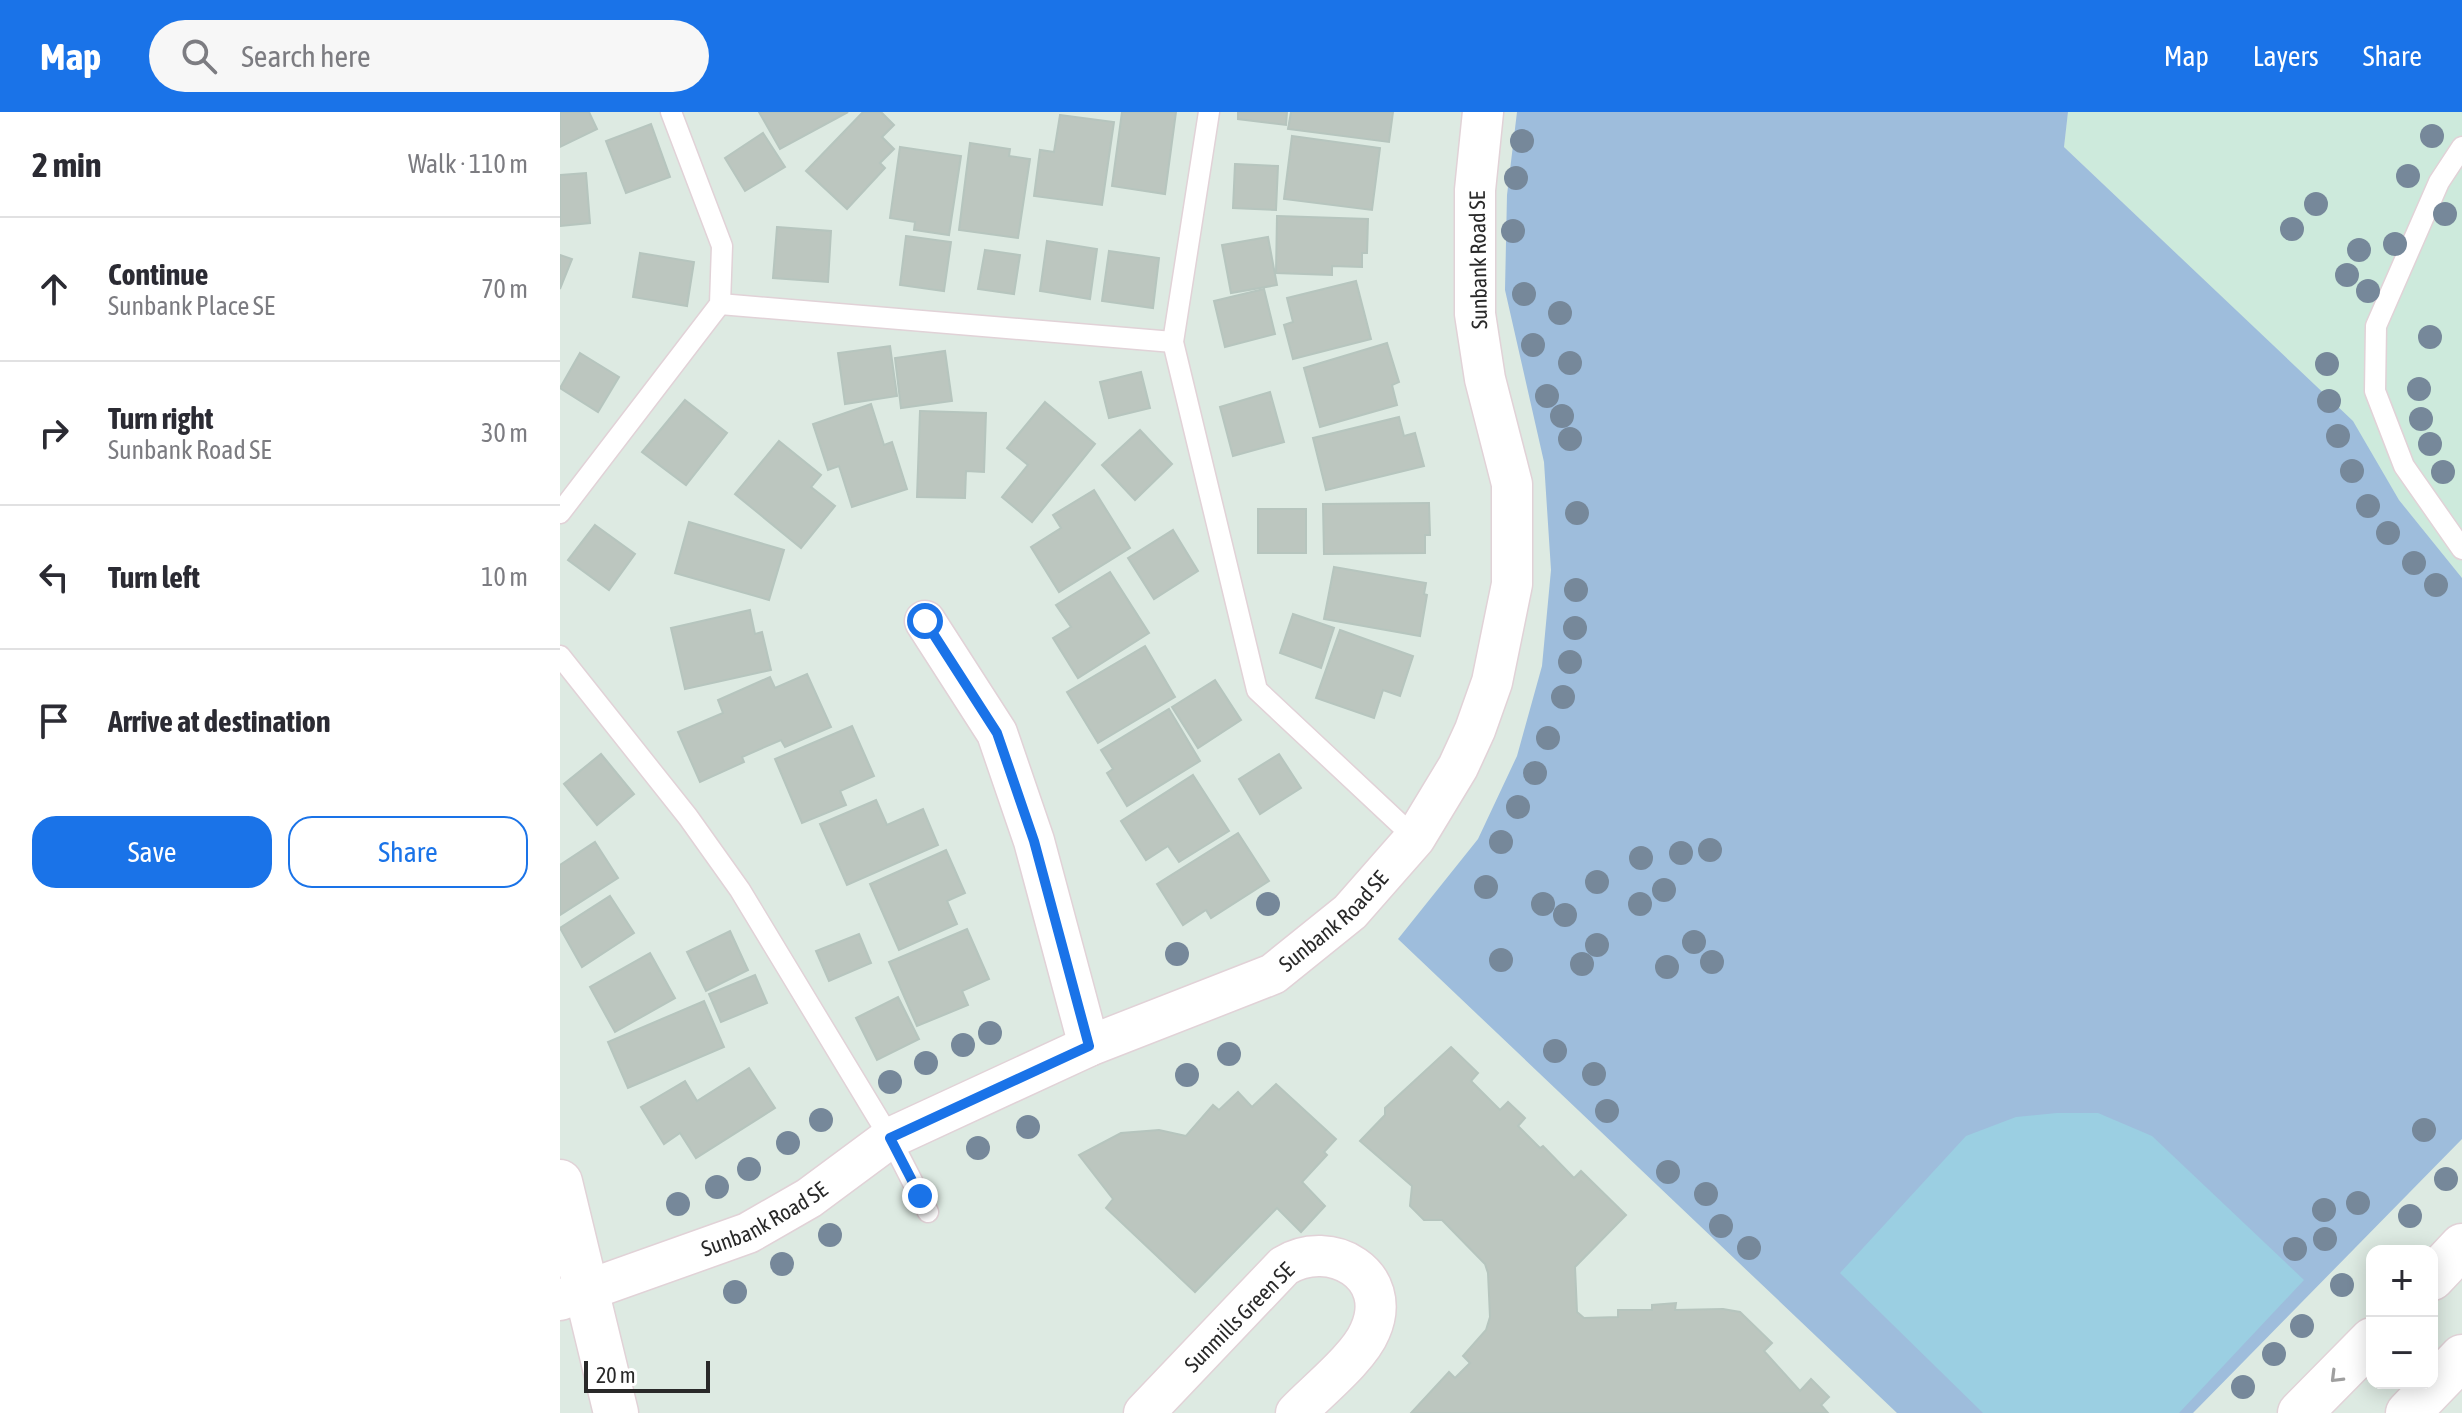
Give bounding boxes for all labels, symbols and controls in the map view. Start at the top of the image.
search box [149,20,709,92]
icon: search [177,34,221,78]
text: Map [40,35,101,78]
text: Search here [241,39,371,73]
text: Map [2164,40,2209,72]
text: Layers [2253,40,2319,72]
text: Share [2363,40,2422,72]
text: 2 min [32,145,101,184]
text: Walk · 110 m [408,149,528,179]
street label: Sunbank Road SE [1464,190,1492,329]
text: Continue [108,257,208,291]
icon: ahead [32,267,76,311]
text: 70 m [481,274,528,304]
text: Sunbank Place SE [108,291,275,321]
text: Turn right [108,401,214,435]
icon: right [32,411,76,455]
text: 30 m [481,418,528,448]
text: Sunbank Road SE [108,435,271,465]
icon: left [32,555,76,599]
text: Turn left [108,560,200,594]
text: 10 m [481,562,528,592]
route start [907,603,943,639]
icon: arrive [32,699,76,743]
text: Arrive at destination [108,704,330,738]
button: Save [32,816,272,888]
button: Share [288,816,528,888]
street label: Sunbank Road SE [1274,865,1394,977]
street label: Sunbank Road SE [698,1176,833,1262]
route end [902,1178,938,1214]
map controls [2366,1245,2438,1389]
button: + [2366,1245,2438,1317]
street label: Sunmills Green SE [1179,1256,1300,1377]
button: − [2366,1317,2438,1389]
scale bar [584,1357,710,1393]
text: 20 m [596,1362,636,1388]
one-way arrow [2331,1368,2345,1382]

